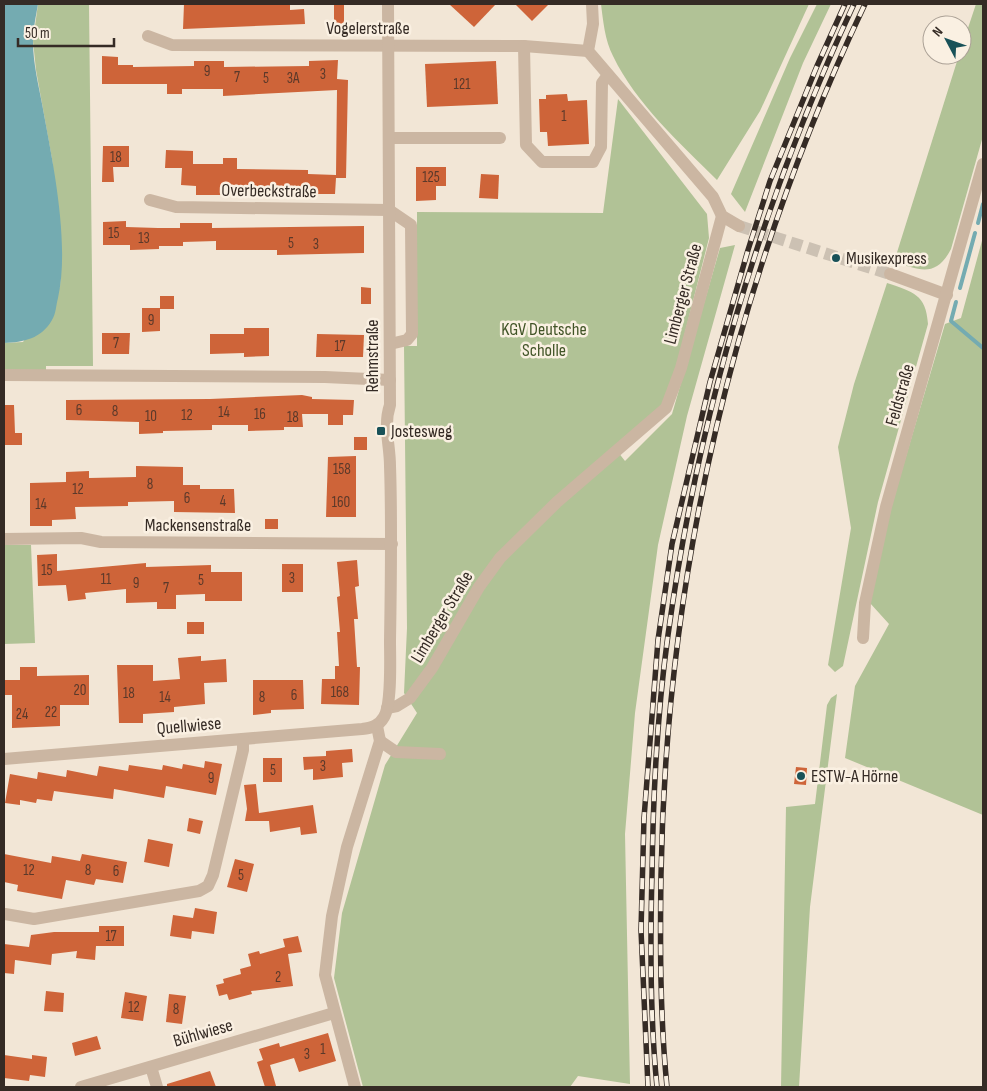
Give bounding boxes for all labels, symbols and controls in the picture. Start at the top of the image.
scale bar [18,15,114,47]
north arrow [922,15,972,65]
street label: Vogelerstraße [326,18,410,39]
text: N [929,23,946,40]
text: 50 m [25,24,50,43]
house number: 9 [204,62,210,81]
house number: 3 [320,65,326,84]
house number: 7 [234,68,240,87]
house number: 5 [263,69,269,88]
house number: 3A [287,69,300,88]
house number: 121 [454,75,471,94]
house number: 1 [561,107,567,126]
house number: 18 [110,148,122,167]
house number: 125 [422,168,440,187]
street label: Overbeckstraße [221,180,317,202]
house number: 15 [108,224,120,243]
house number: 13 [138,229,150,248]
house number: 5 [288,234,294,253]
house number: 3 [313,235,319,254]
street label: Limberger Straße [660,241,706,347]
place label: Musikexpress [846,248,927,269]
marker: Musikexpress [830,252,842,264]
house number: 9 [148,311,154,330]
street label: Rehmstraße [362,319,383,393]
park label: KGV Deutsche Scholle [501,319,587,361]
house number: 7 [113,334,119,353]
house number: 17 [334,337,346,356]
street label: Feldstraße [881,362,919,428]
house number: 6 [76,401,82,420]
house number: 8 [112,402,118,421]
house number: 14 [218,403,230,422]
house number: 16 [254,405,266,424]
house number: 12 [181,406,193,425]
house number: 10 [145,407,157,426]
house number: 18 [287,408,299,427]
place label: Jostesweg [390,421,452,442]
marker: Jostesweg [375,425,387,437]
house number: 158 [333,460,351,479]
house number: 8 [147,475,153,494]
house number: 12 [72,480,84,499]
house number: 6 [184,489,190,508]
house number: 4 [220,492,226,511]
house number: 160 [332,493,350,512]
house number: 14 [35,495,47,514]
street label: Mackensenstraße [145,515,251,536]
house number: 15 [41,561,53,580]
street label: Limberger Straße [406,567,478,667]
house number: 3 [289,569,295,588]
house number: 11 [101,570,112,589]
house number: 5 [198,571,204,590]
house number: 9 [133,574,139,593]
house number: 7 [163,579,169,598]
house number: 20 [74,681,86,700]
house number: 168 [331,683,349,702]
house number: 18 [123,684,135,703]
house number: 6 [291,686,297,705]
house number: 14 [159,688,171,707]
house number: 8 [259,688,265,707]
house number: 22 [45,703,57,722]
house number: 24 [16,705,28,724]
street label: Quellwiese [156,713,222,739]
house number: 3 [320,757,326,776]
house number: 5 [270,761,276,780]
place label: ESTW-A Hörne [811,766,898,787]
house number: 9 [208,769,214,788]
marker: ESTW-A Hörne [795,770,807,782]
house number: 12 [23,861,35,880]
house number: 8 [85,861,91,880]
house number: 6 [113,862,119,881]
house number: 5 [238,866,244,885]
house number: 17 [105,927,117,946]
house number: 2 [275,968,281,987]
house number: 12 [128,998,140,1017]
house number: 8 [173,1000,179,1019]
street label: Bühlwiese [171,1015,235,1051]
house number: 1 [320,1040,326,1059]
house number: 3 [304,1045,310,1064]

